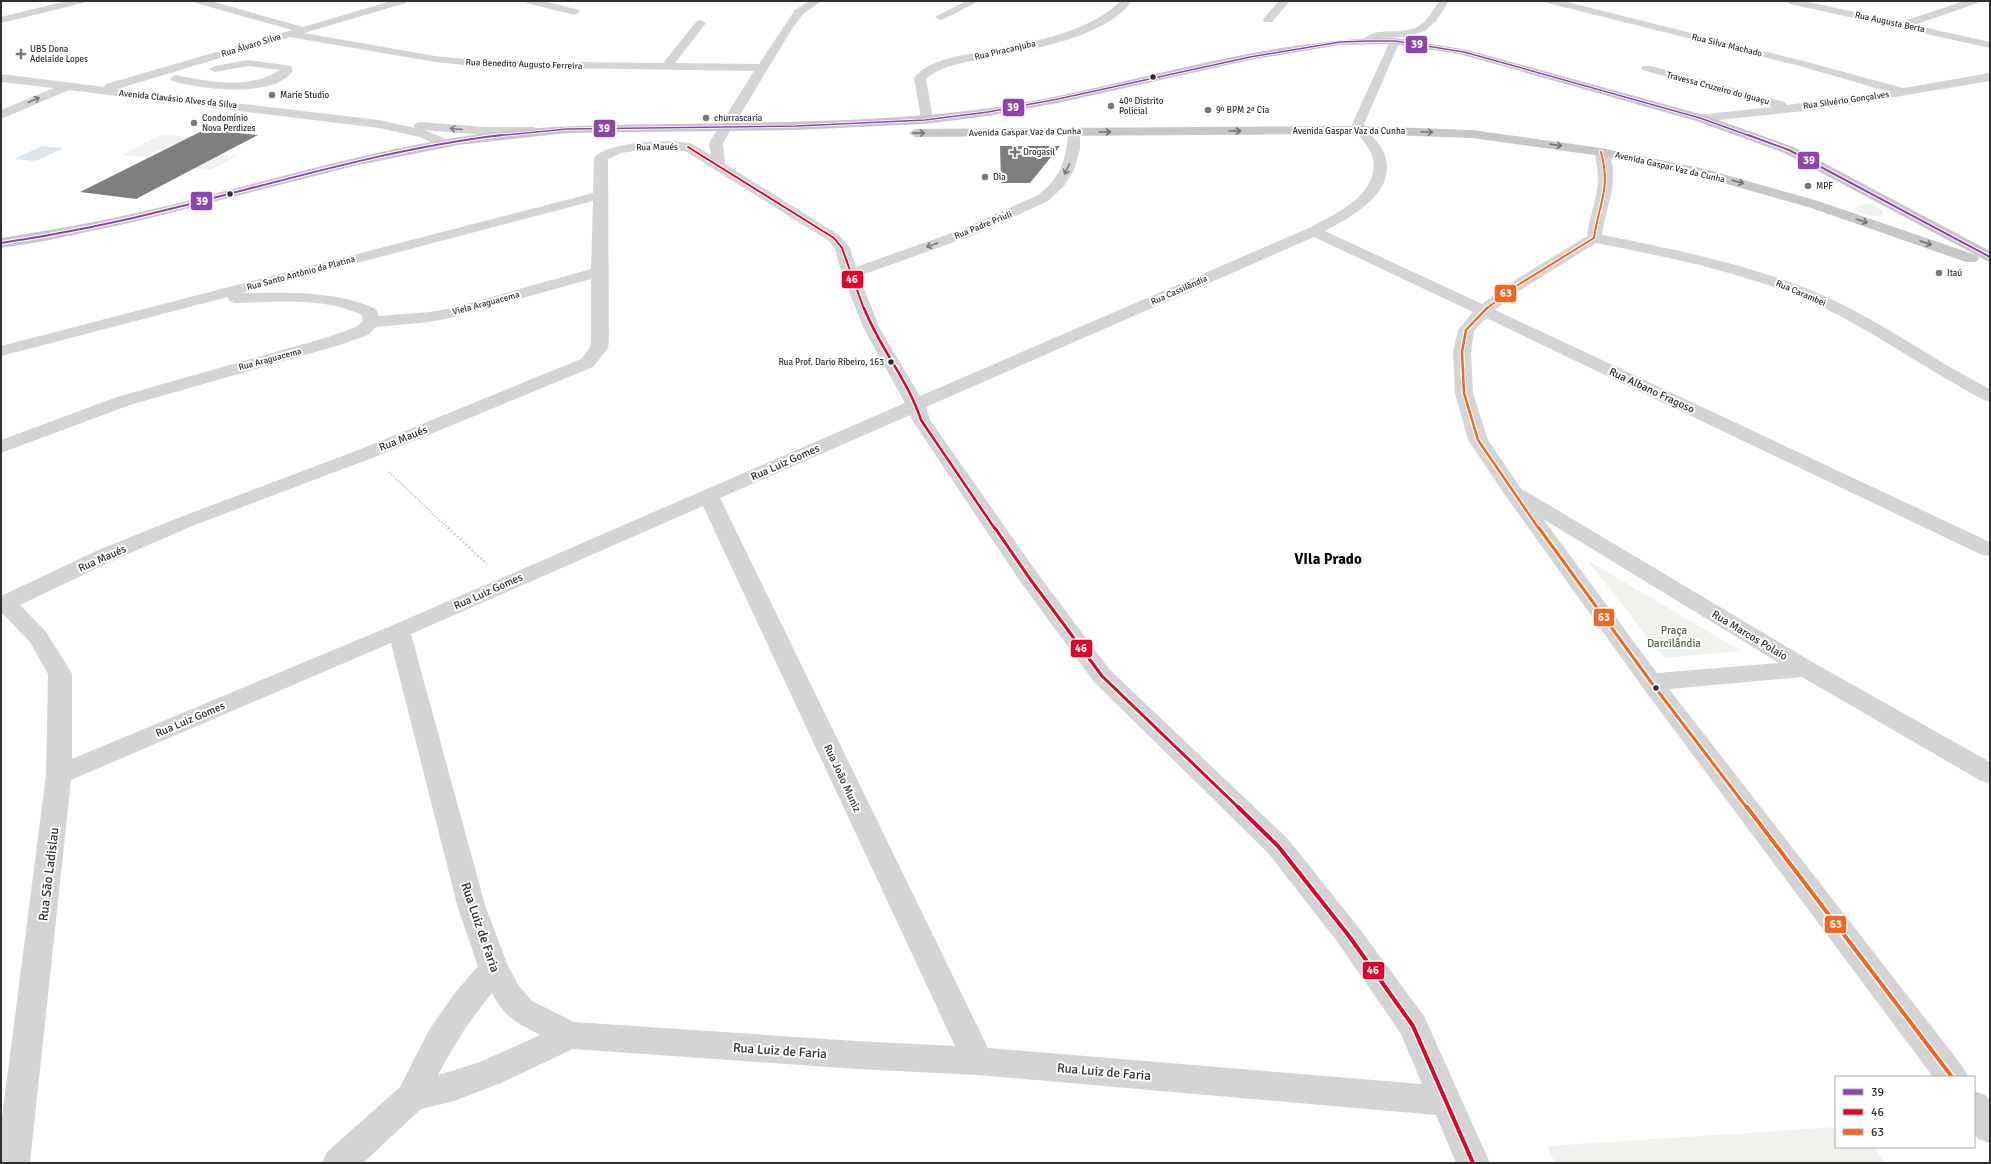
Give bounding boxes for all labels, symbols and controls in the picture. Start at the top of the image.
street label: Rua Augusta Berta [1854,10,1926,35]
street label: Rua Álvaro Silva [219,29,283,60]
street label: Rua Silva Machado [1691,31,1764,60]
line badge: 39 [1405,35,1428,54]
street label: Rua Piracanjuba [973,38,1037,63]
text: 39 [1411,38,1423,51]
place label: UBS Dona Adelaide Lopes [30,44,88,65]
marker: UBS Dona Adelaide Lopes [15,48,27,60]
street label: Rua Benedito Augusto Ferreira [465,57,583,72]
street label: Travessa Cruzeiro do Iguaçu [1665,69,1771,108]
unlabelled marker [1148,72,1158,82]
street label: Avenida Clavásio Alves da Silva [118,88,238,111]
street label: Rua Silvério Gonçalves [1802,89,1890,112]
marker: Marie Studio [267,90,277,100]
place label: Marie Studio [280,90,329,101]
one-way arrow [27,96,39,104]
place label: 40º Distrito Policial [1119,96,1164,117]
line badge: 39 [1002,98,1025,117]
text: 39 [1007,101,1019,114]
marker: 40º Distrito Policial [1106,101,1116,111]
marker: 9º BPM 2ª Cia [1203,105,1213,115]
place label: 9º BPM 2ª Cia [1216,105,1270,116]
place label: Condomínio Nova Perdizes [202,113,255,134]
marker: churrascaria [701,113,711,123]
place label: churrascaria [714,113,763,124]
marker: Condomínio Nova Perdizes [189,118,199,128]
line badge: 39 [593,119,616,138]
text: 39 [598,122,610,135]
one-way arrow [450,125,463,132]
street label: Avenida Gaspar Vaz da Cunha [969,126,1082,139]
street label: Avenida Gaspar Vaz da Cunha [1293,126,1406,137]
one-way arrow [1228,127,1241,135]
one-way arrow [1098,128,1111,136]
one-way arrow [1420,128,1433,135]
one-way arrow [912,129,925,137]
one-way arrow [1549,141,1562,149]
street label: Rua Maués [636,142,678,153]
marker: Drogasil [1010,147,1020,157]
place label: Drogasil [1023,147,1055,158]
street label: Avenida Gaspar Vaz da Cunha [1614,149,1726,186]
line badge: 39 [1797,151,1820,170]
text: 39 [1803,154,1815,167]
one-way arrow [1063,163,1070,175]
marker: Dia [980,172,990,182]
place label: Dia [993,172,1006,183]
one-way arrow [1731,179,1744,187]
marker: MPF [1803,181,1813,191]
place label: MPF [1816,181,1833,192]
unlabelled marker [225,189,235,199]
line badge: 39 [190,191,213,211]
text: 39 [196,195,208,208]
street label: Rua Padre Priuli [953,209,1014,242]
one-way arrow [1856,218,1869,225]
one-way arrow [1920,240,1932,248]
one-way arrow [927,241,939,249]
street label: Rua Santo Antônio da Platina [246,254,357,293]
marker: Itaú [1934,268,1944,278]
place label: Itaú [1947,268,1962,279]
line badge: 46 [841,270,864,289]
text: 46 [846,273,858,286]
street label: Rua Cassilândia [1149,273,1210,308]
street label: Rua Carambei [1774,278,1827,309]
line badge: 63 [1494,284,1517,303]
text: 63 [1500,287,1512,300]
street label: Viela Araguacema [451,289,521,318]
street label: Rua Araguacema [238,346,303,373]
place label: Rua Prof. Dario Ribeiro, 163 [778,357,884,368]
marker: Rua Prof. Dario Ribeiro, 163 [886,357,896,367]
street label: Rua Albano Fragoso [1607,365,1697,416]
street label: Rua Maués [377,423,430,454]
street label: Rua Luiz Gomes [749,441,822,483]
street label: Rua Maués [76,542,128,575]
district label: VIla Prado [1294,550,1362,568]
street label: Rua Luiz Gomes [452,570,525,612]
line badge: 63 [1593,608,1615,627]
street label: Rua Marcos Polaio [1710,608,1790,663]
text: 63 [1598,611,1610,624]
park label: Praça Darcilândia [1647,624,1701,650]
line badge: 46 [1070,639,1093,658]
text: 46 [1075,642,1087,655]
unlabelled marker [1651,683,1661,693]
street label: Rua Luiz Gomes [154,699,227,740]
street label: Rua João Muniz [821,742,864,814]
street label: Rua São Ladislau [35,826,63,922]
street label: Rua Luiz de Faria [457,880,503,974]
line badge: 63 [1824,915,1847,934]
text: 63 [1830,918,1842,931]
line badge: 46 [1362,961,1385,980]
text: 46 [1367,964,1379,977]
street label: Rua Luiz de Faria [732,1040,827,1062]
street label: Rua Luiz de Faria [1056,1060,1151,1084]
legend [1835,1076,1975,1148]
text: 39 [1871,1085,1884,1100]
text: 46 [1871,1105,1884,1120]
text: 63 [1871,1125,1884,1140]

